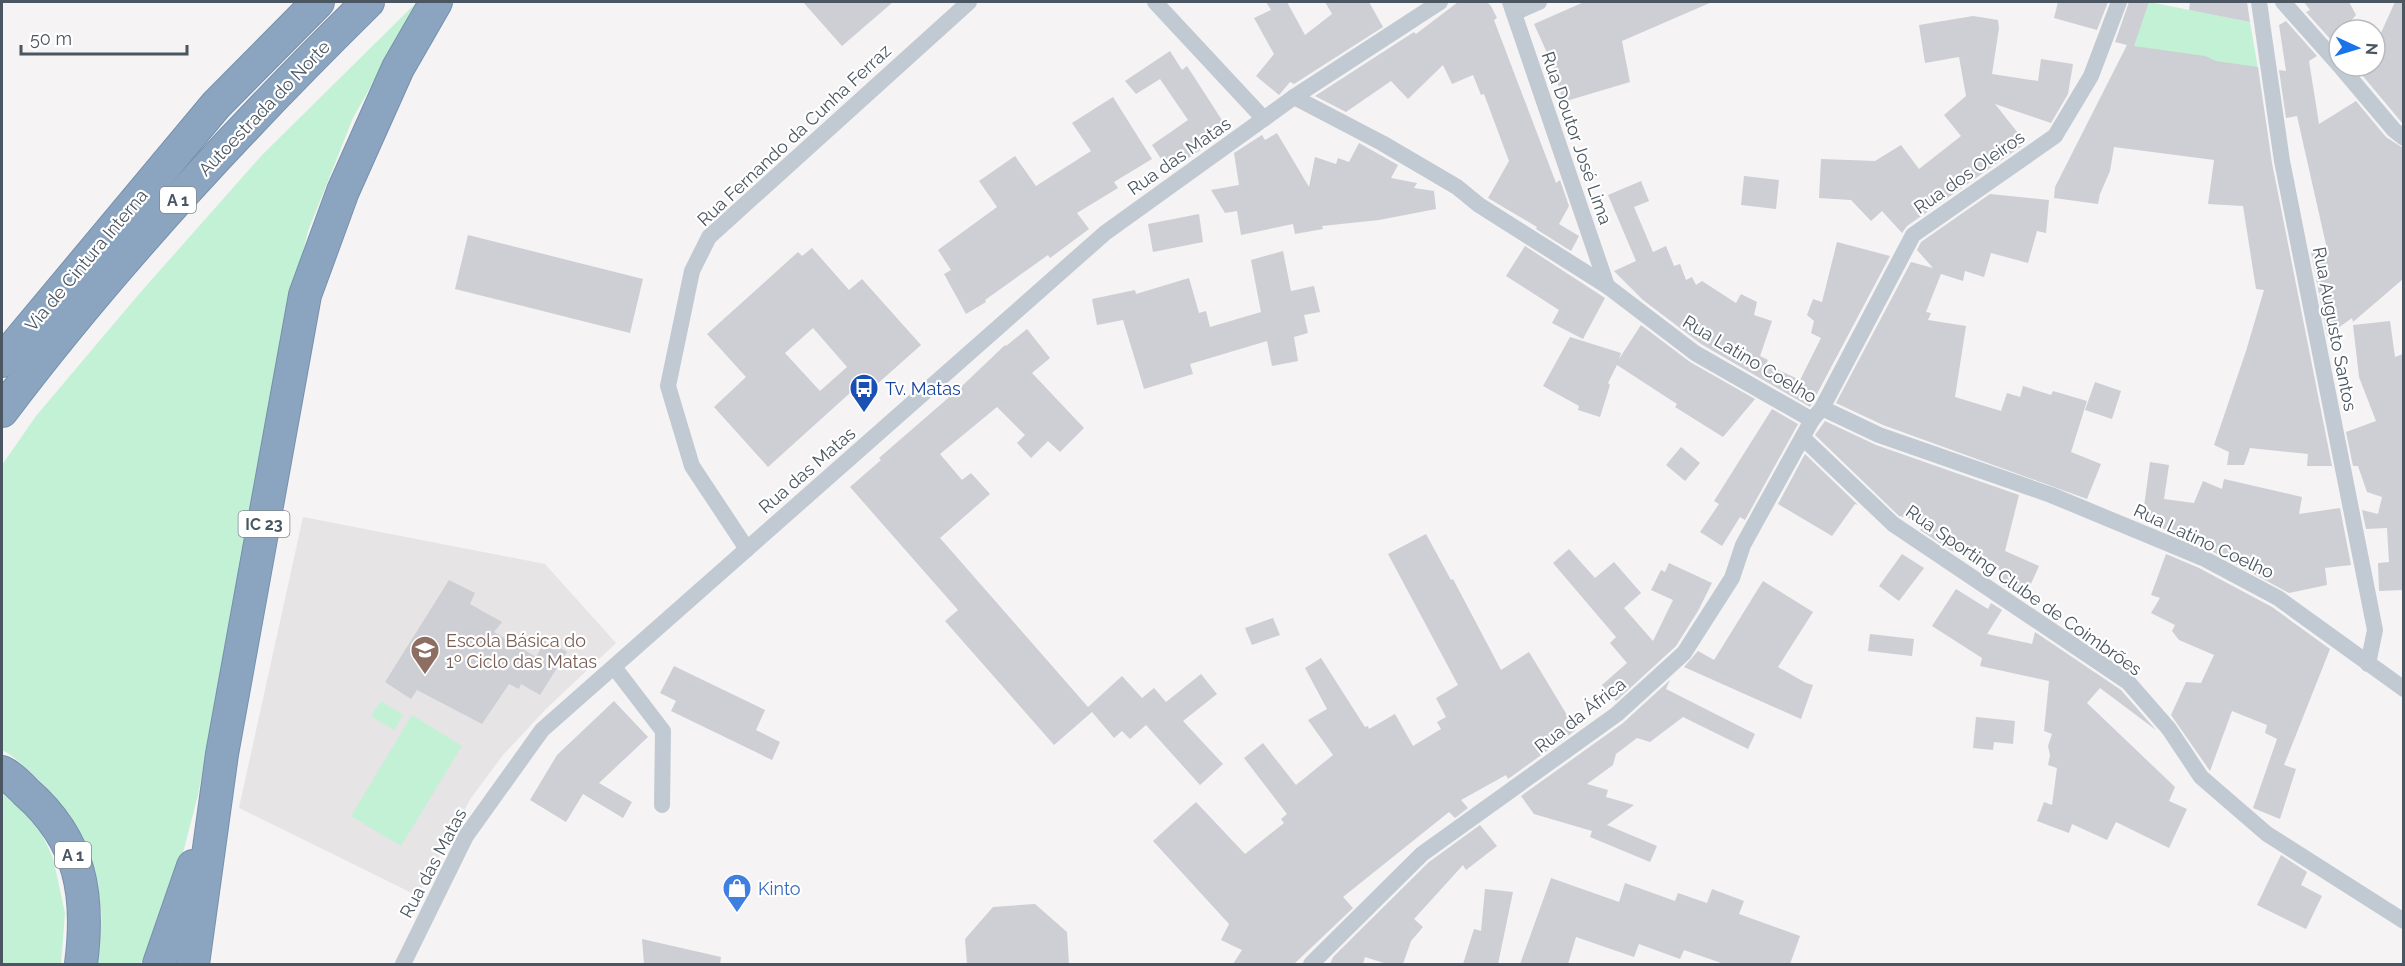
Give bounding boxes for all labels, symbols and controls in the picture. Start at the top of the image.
scale bar [21,18,188,56]
north arrow [2327,18,2387,78]
text: 50 m [30,28,72,49]
street label: Autoestrada do Norte [194,36,334,180]
street label: Rua Fernando da Cunha Ferraz [693,40,895,230]
text: N [2362,42,2381,56]
street label: Rua Doutor José Lima [1538,49,1616,227]
street label: Rua das Matas [1123,113,1235,199]
street label: Rua dos Oleiros [1910,126,2029,218]
street label: Via de Cintura Interna [20,185,152,335]
road number: A 1 [160,187,196,213]
street label: Rua Augusto Santos [2309,245,2361,413]
street label: Rua Latino Coelho [1679,311,1821,407]
bus stop icon: Tv. Matas [848,372,880,414]
place label: Tv. Matas [885,378,961,399]
street label: Rua das Matas [754,422,860,518]
street label: Rua Latino Coelho [2130,499,2278,583]
street label: Rua Sporting Clube de Coimbrões [1902,500,2146,680]
road number: IC 23 [238,511,290,537]
place label: Escola Básica do 1º Ciclo das Matas [446,630,597,672]
school or university icon: Escola Básica do 1º Ciclo das Matas [409,634,441,676]
street label: Rua da África [1530,672,1630,757]
street label: Rua das Matas [395,804,471,921]
road number: A 1 [55,842,91,868]
shop icon: Kinto [721,872,753,914]
place label: Kinto [758,878,801,899]

